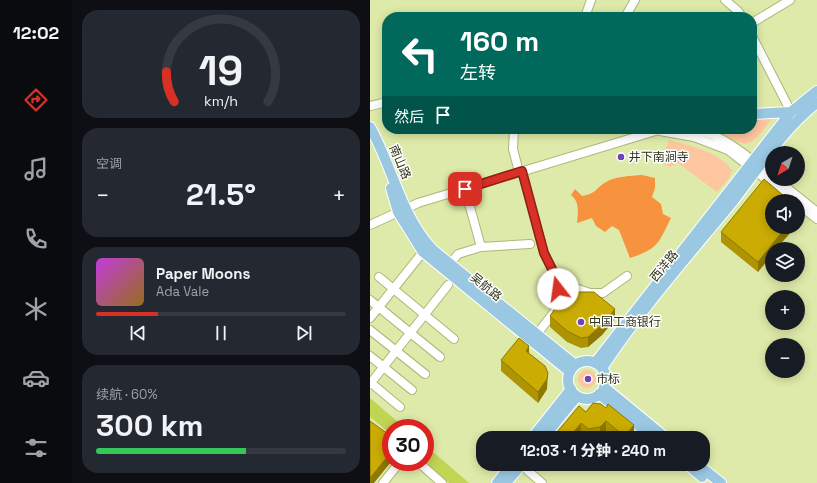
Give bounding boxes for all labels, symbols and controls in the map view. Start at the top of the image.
text: 12:02 [13,21,59,44]
text: 160 m [460,23,539,59]
icon: left [394,28,446,80]
text: 19 [199,44,243,97]
text: 左转 [460,61,496,84]
icon: directions [22,86,50,114]
text: km/h [204,92,238,110]
icon: arrive [432,104,454,126]
text: 然后 [394,107,424,126]
street label: 南山路 [386,142,414,182]
north arrow [765,146,805,186]
map controls [765,146,805,378]
place label: 井下南涧寺 [629,149,689,165]
marker: 井下南涧寺 [616,152,626,162]
icon: music [22,155,50,183]
text: 空调 [96,155,122,172]
pin [448,172,482,206]
text: 21.5° [186,175,256,214]
icon: arrive [454,178,476,200]
text: − [96,181,110,209]
text: + [332,181,346,209]
button: sound [765,194,805,234]
icon: phone [22,225,50,253]
button: layers [765,242,805,282]
street label: 西洋路 [646,247,682,285]
text: Paper Moons [156,264,250,283]
position arrow [537,268,579,310]
street label: 吴航路 [467,269,505,305]
text: Ada Vale [156,283,209,300]
button: + [765,290,805,330]
icon: climate [22,295,50,323]
place label: 中国工商银行 [589,314,661,330]
marker: 中国工商银行 [576,317,586,327]
icon: previous [127,322,149,344]
icon: pause [210,322,232,344]
icon: next [293,322,315,344]
button: − [765,338,805,378]
icon: car [22,364,50,392]
place label: 市标 [596,371,620,387]
marker: 市标 [583,374,593,384]
text: 续航 · 60% [96,386,157,403]
text: 300 km [96,406,203,445]
speed limit sign: 30 [382,419,434,471]
icon: filters [22,434,50,462]
text: 12:03 · 1 分钟 · 240 m [520,441,666,460]

